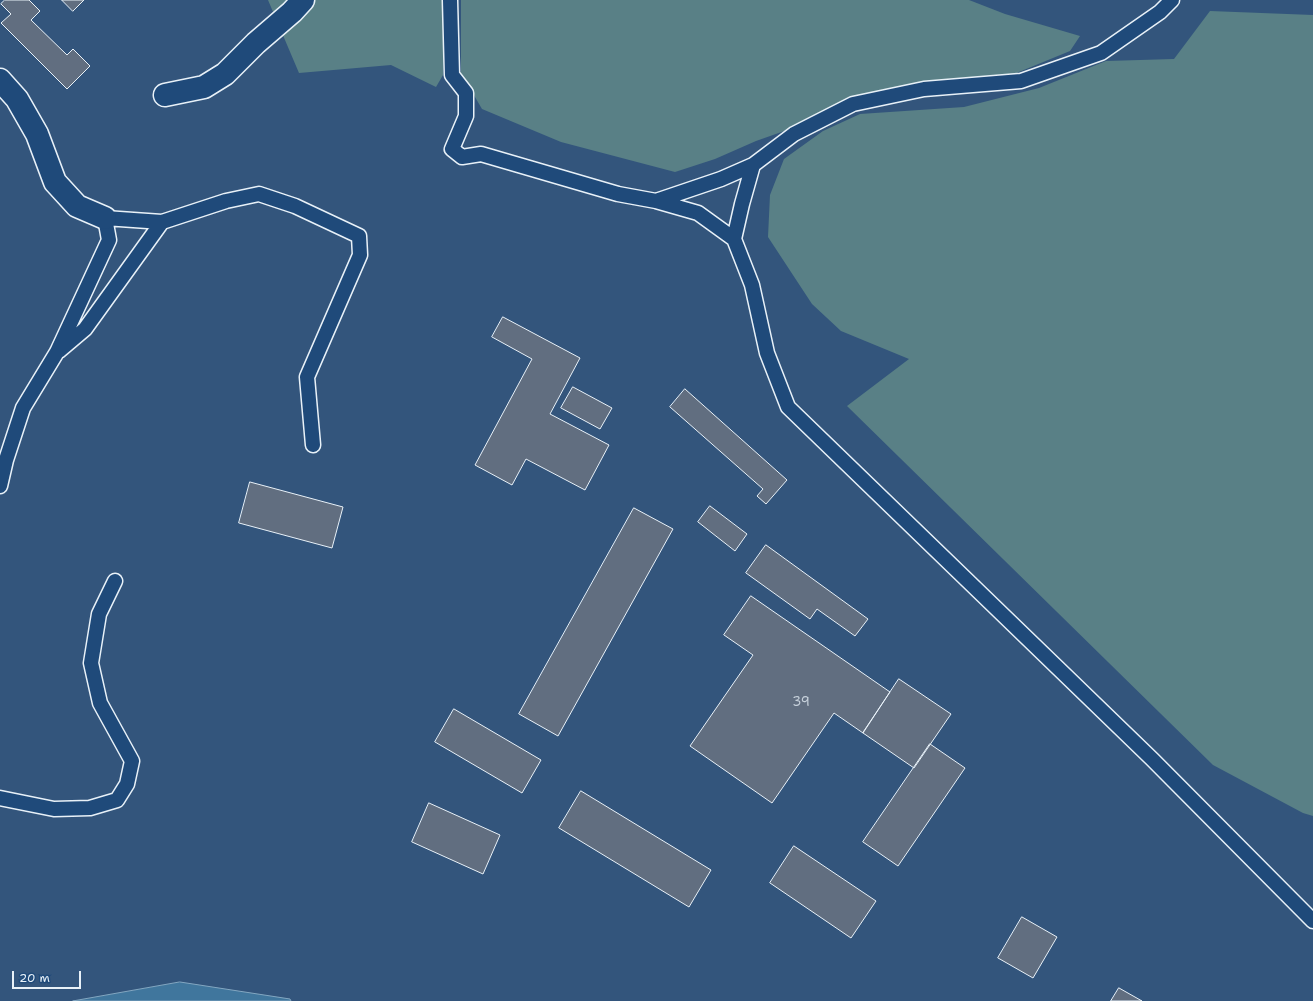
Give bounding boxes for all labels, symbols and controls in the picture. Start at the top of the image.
house number: 39 [792,695,810,711]
scale bar [14,963,83,989]
text: 20 m [19,970,50,986]

